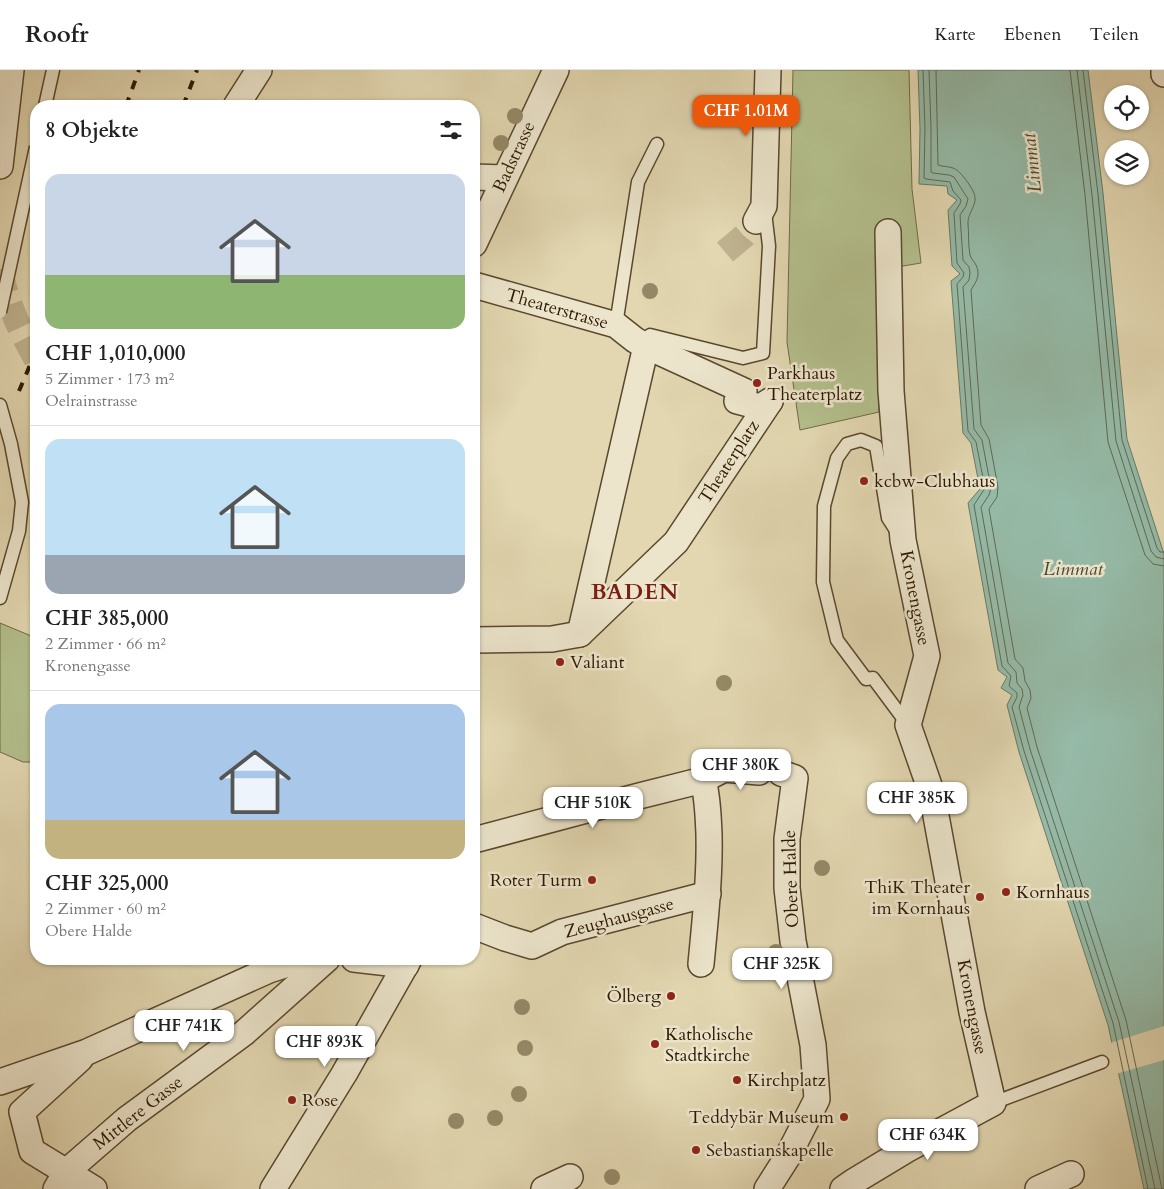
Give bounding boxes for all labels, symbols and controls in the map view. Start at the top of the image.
text: Roofr [25,18,89,51]
text: Karte [934,22,976,47]
text: Ebenen [1004,22,1062,47]
text: Teilen [1090,22,1139,47]
map controls [1104,85,1149,185]
button: locate [1104,85,1149,130]
pin: CHF 1.01M [689,94,803,137]
text: CHF 1.01M [703,100,789,122]
text: 8 Objekte [45,116,139,145]
icon: filters [437,116,465,144]
street label: Badstrasse [487,117,541,197]
water label: Limmat [1016,131,1048,194]
button: layers [1104,140,1149,185]
icon: home [210,206,300,296]
street label: Theaterstrasse [503,282,611,336]
text: CHF 1,010,000 [45,339,185,368]
place label: Parkhaus Theaterplatz [767,361,862,407]
text: 5 Zimmer · 173 m² [45,368,174,390]
marker: Parkhaus Theaterplatz [751,377,763,389]
text: Oelrainstrasse [45,390,138,412]
street label: Theaterplatz [693,415,765,509]
place label: kcbw-Clubhaus [874,469,995,494]
icon: home [210,472,300,562]
marker: kcbw-Clubhaus [858,475,870,487]
street label: Kronengasse [894,548,936,648]
water label: Limmat [1043,556,1104,582]
district label: BADEN [591,577,679,607]
text: CHF 385,000 [45,604,169,633]
text: 2 Zimmer · 66 m² [45,633,166,655]
place label: Valiant [570,650,625,675]
text: Kronengasse [45,655,131,677]
marker: Valiant [554,656,566,668]
icon: home [210,737,300,827]
pin: CHF 380K [689,748,793,791]
text: CHF 380K [702,754,780,776]
pin: CHF 385K [865,782,969,824]
pin: CHF 510K [541,786,645,829]
text: CHF 385K [878,787,956,809]
text: CHF 510K [554,792,632,814]
street label: Obere Halde [777,830,805,928]
place label: Roter Turm [490,868,583,893]
text: CHF 325,000 [45,869,169,898]
marker: Roter Turm [586,874,598,886]
place label: ThiK Theater im Kornhaus [864,875,970,921]
place label: Kornhaus [1016,880,1089,905]
marker: Kornhaus [1000,886,1012,898]
street label: Zeughausgasse [561,891,677,945]
marker: ThiK Theater im Kornhaus [974,891,986,903]
text: 2 Zimmer · 60 m² [45,898,166,920]
text: Obere Halde [45,920,132,942]
pin: CHF 325K [730,948,834,990]
text: CHF 325K [743,953,821,975]
street label: Kronengasse [951,957,993,1057]
place label: Ölberg [606,984,662,1009]
marker: Ölberg [665,990,677,1002]
pin: CHF 741K [132,1010,236,1052]
text: CHF 741K [145,1015,223,1037]
place label: Katholische Stadtkirche [665,1022,753,1068]
pin: CHF 893K [273,1026,377,1068]
text: CHF 893K [286,1031,364,1053]
marker: Katholische Stadtkirche [649,1038,661,1050]
place label: Kirchplatz [747,1068,826,1093]
street label: Mittlere Gasse [88,1070,188,1156]
marker: Kirchplatz [731,1074,743,1086]
place label: Rose [302,1088,338,1113]
marker: Rose [286,1094,298,1106]
place label: Teddybär Museum [689,1105,835,1130]
marker: Teddybär Museum [838,1111,850,1123]
pin: CHF 634K [876,1118,980,1161]
text: CHF 634K [889,1124,967,1146]
place label: Sebastianskapelle [706,1138,834,1163]
marker: Sebastianskapelle [690,1144,702,1156]

